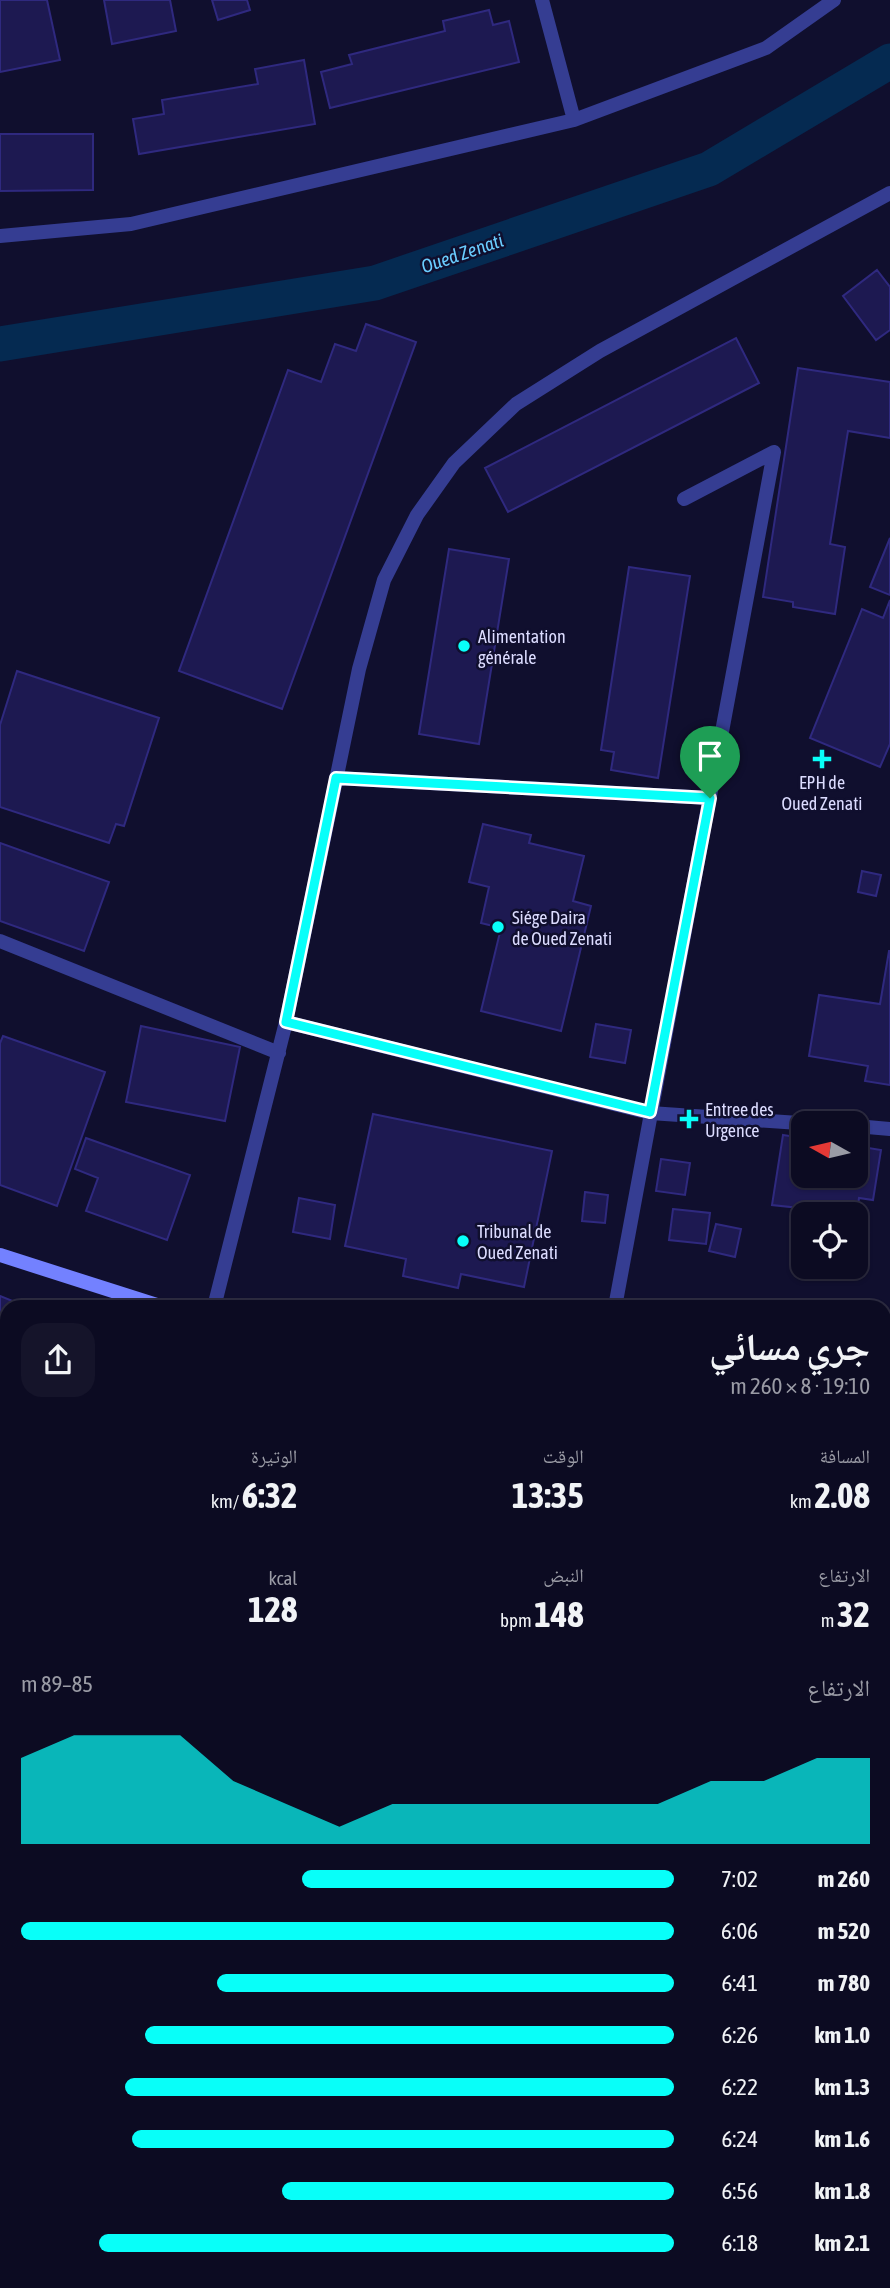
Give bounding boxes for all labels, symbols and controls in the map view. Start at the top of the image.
water label: Oued Zenati [418,229,506,277]
place label: Alimentation générale [478,626,566,668]
marker: Alimentation générale [456,638,472,654]
pin [680,726,740,798]
icon: arrive [691,737,729,775]
marker: EPH de Oued Zenati [812,749,832,769]
place label: EPH de Oued Zenati [782,772,862,814]
place label: Siége Daira de Oued Zenati [512,907,612,949]
marker: Siége Daira de Oued Zenati [490,919,506,935]
place label: Entree des Urgence [705,1099,774,1141]
marker: Entree des Urgence [679,1109,699,1129]
north arrow [791,1111,868,1188]
map controls [791,1111,868,1279]
button: locate [791,1202,868,1279]
place label: Tribunal de Oued Zenati [477,1221,558,1263]
marker: Tribunal de Oued Zenati [455,1233,471,1249]
button: share [21,1323,95,1397]
text: جري مسائي [709,1325,870,1368]
text: 19:10 · 8 × 260 m [730,1373,870,1399]
text: الوتيرة [251,1445,297,1467]
text: الوقت [543,1445,584,1467]
text: المسافة [820,1445,870,1467]
text: 6:32 [242,1475,297,1515]
text: 13:35 [512,1475,584,1515]
text: 2.08 [814,1475,870,1515]
text: /km [211,1490,242,1512]
text: km [790,1490,814,1512]
text: النبض [543,1564,584,1586]
text: الارتفاع [818,1564,870,1586]
text: kcal [268,1567,297,1589]
text: 128 [248,1589,297,1629]
text: 148 [534,1594,584,1634]
text: 32 [837,1594,870,1634]
text: bpm [500,1609,534,1631]
text: m [821,1609,837,1631]
text: 85–89 m [21,1671,93,1697]
text: الارتفاع [807,1675,870,1701]
text: 7:02 [721,1866,758,1892]
text: 260 m [818,1866,870,1892]
text: 6:06 [721,1918,758,1944]
text: 520 m [818,1918,870,1944]
text: 6:41 [721,1970,758,1996]
text: 780 m [818,1970,870,1996]
text: 6:26 [721,2022,758,2048]
text: 1.0 km [814,2022,870,2048]
text: 6:22 [721,2074,758,2100]
text: 1.3 km [814,2074,870,2100]
text: 6:24 [721,2126,758,2152]
text: 1.6 km [814,2126,870,2152]
text: 6:56 [721,2178,758,2204]
text: 1.8 km [814,2178,870,2204]
text: 6:18 [721,2230,758,2256]
text: 2.1 km [814,2230,870,2256]

